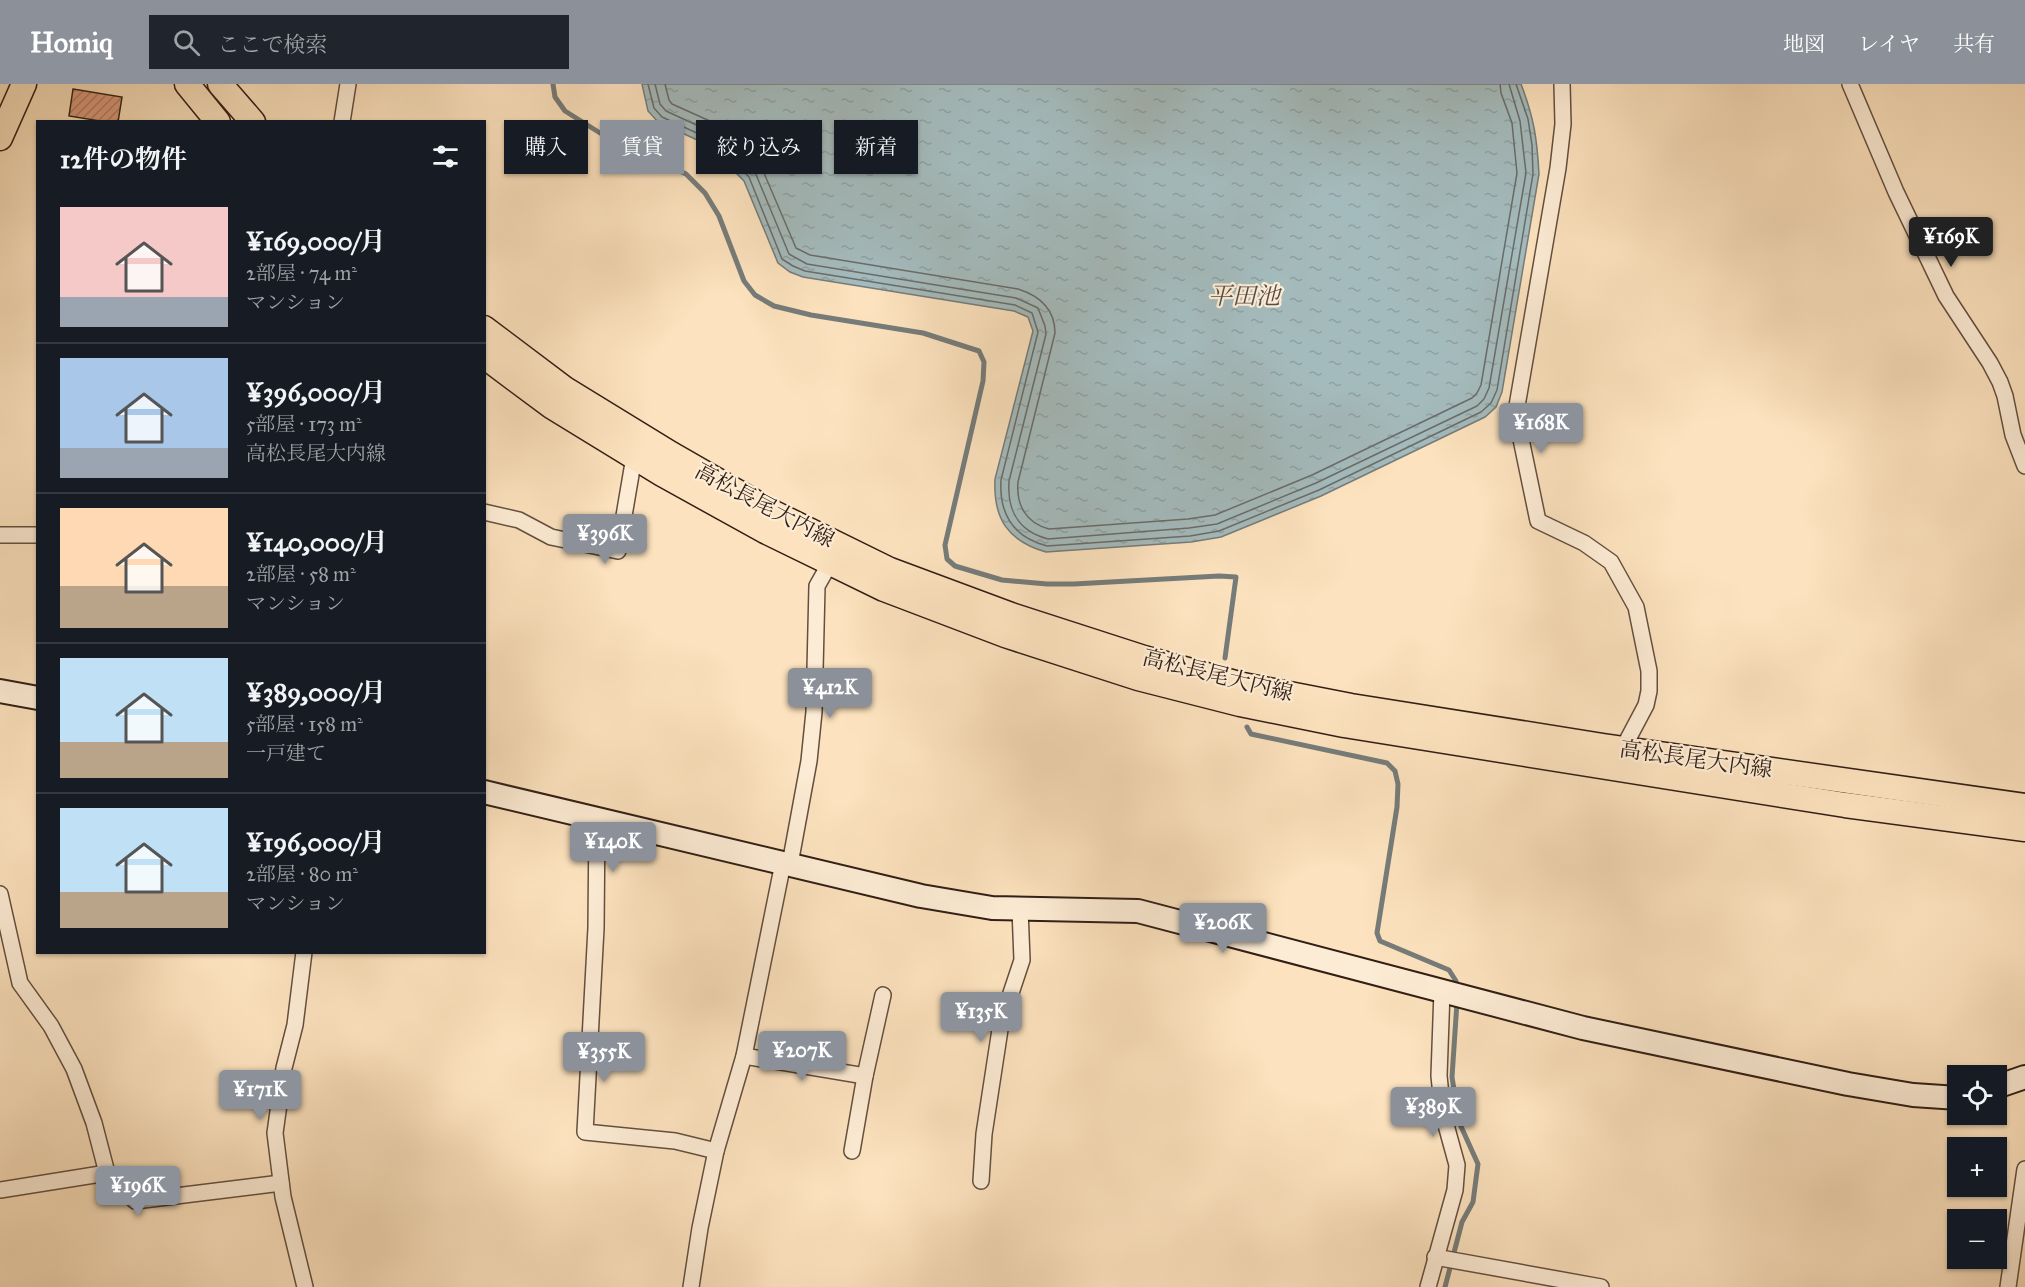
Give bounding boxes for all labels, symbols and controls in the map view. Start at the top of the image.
search box [149,15,569,69]
text: Homiq [30,25,113,60]
icon: search [170,26,203,59]
text: ここで検索 [218,31,328,58]
text: 地図 [1783,31,1825,57]
text: レイヤ [1858,31,1920,57]
text: 共有 [1953,31,1995,57]
chip: 購入 [504,120,588,174]
chip: 賃貸 [600,120,684,174]
chip: 絞り込み [696,120,822,174]
chip: 新着 [834,120,918,174]
icon: filters [429,140,462,173]
text: 12件の物件 [60,143,187,175]
pin: ¥169K [1909,217,1993,268]
text: ¥169K [1923,224,1979,248]
text: ¥169,000/月 [246,225,386,257]
icon: home [108,231,180,303]
text: 2部屋 · 74 m² [246,261,357,285]
water label: 平田池 [1208,281,1283,311]
text: マンション [246,290,345,314]
text: ¥396,000/月 [246,376,386,408]
icon: home [108,382,180,454]
pin: ¥168K [1499,403,1583,454]
text: ¥168K [1513,410,1569,434]
text: 5部屋 · 173 m² [246,412,362,436]
text: 高松長尾大内線 [246,441,386,465]
street label: 高松長尾大内線 [691,457,839,553]
pin: ¥396K [563,514,647,565]
text: ¥396K [577,521,633,545]
text: ¥140,000/月 [246,526,388,558]
icon: home [108,532,180,604]
text: 2部屋 · 58 m² [246,562,356,586]
text: マンション [246,591,345,615]
street label: 高松長尾大内線 [1140,643,1296,707]
pin: ¥412K [788,668,872,719]
text: ¥412K [802,675,858,699]
text: ¥389,000/月 [246,676,386,708]
icon: home [108,682,180,754]
text: 5部屋 · 158 m² [246,712,363,736]
street label: 高松長尾大内線 [1618,735,1774,783]
text: 一戸建て [246,741,326,765]
pin: ¥140K [571,822,655,873]
text: ¥196,000/月 [246,826,386,858]
text: ¥140K [584,829,642,853]
icon: home [108,832,180,904]
text: 2部屋 · 80 m² [246,862,358,886]
text: マンション [246,891,345,915]
pin: ¥206K [1181,903,1265,954]
text: ¥206K [1193,910,1253,934]
pin: ¥135K [939,992,1023,1043]
text: ¥135K [955,999,1007,1023]
pin: ¥207K [760,1031,844,1082]
pin: ¥355K [562,1032,646,1083]
text: ¥207K [772,1038,832,1062]
text: ¥355K [577,1039,631,1063]
map controls [1947,1065,2007,1269]
button: locate [1947,1065,2007,1125]
pin: ¥171K [218,1070,302,1121]
text: ¥171K [233,1077,287,1101]
pin: ¥389K [1391,1087,1475,1138]
text: ¥389K [1405,1094,1461,1118]
button: + [1947,1137,2007,1197]
pin: ¥196K [96,1166,180,1217]
text: ¥196K [110,1173,166,1197]
button: − [1947,1209,2007,1269]

